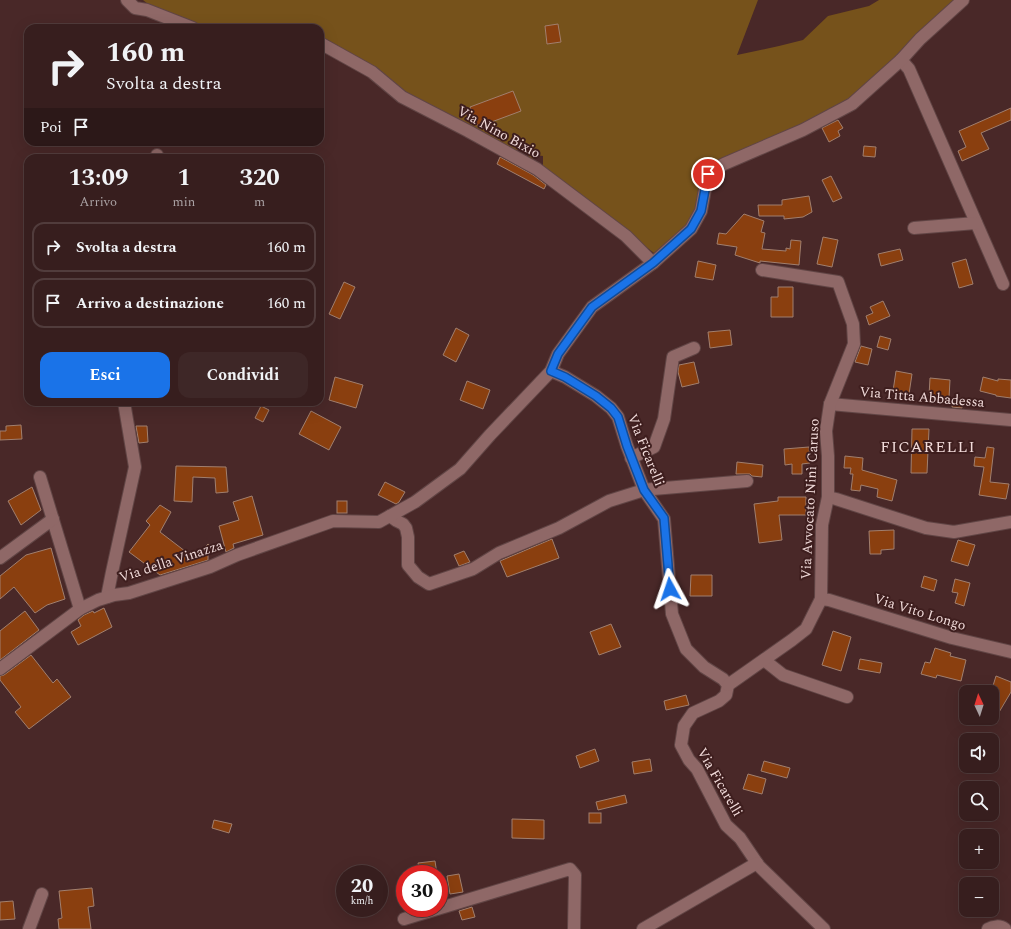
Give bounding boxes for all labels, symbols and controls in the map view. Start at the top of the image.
text: 160 m [106,31,185,74]
icon: right [40,40,92,92]
text: Svolta a destra [106,70,222,97]
street label: Via Nino Bixio [454,100,544,164]
text: Poi [40,116,62,139]
icon: arrive [70,116,92,138]
pin [691,157,725,191]
text: 13:09 [68,160,128,196]
text: 1 [177,160,191,196]
text: 320 [239,160,280,196]
icon: arrive [697,163,719,185]
text: Arrivo [80,192,117,212]
text: min [173,192,195,212]
text: m [254,192,265,212]
icon: right [42,236,64,258]
text: Svolta a destra [76,236,177,259]
text: 160 m [267,236,306,259]
icon: arrive [42,292,64,314]
text: Arrivo a destinazione [76,292,224,315]
text: 160 m [267,292,306,315]
button: Esci [40,352,170,398]
button: Condividi [178,352,308,398]
street label: Via Titta Abbadessa [859,381,985,413]
street label: Via Ficarelli [622,411,670,489]
street label: Via Avvocato Ninì Caruso [795,418,825,580]
district label: FICARELLI [880,435,976,459]
street label: Via della Vinazza [116,534,226,588]
position arrow [649,568,691,610]
street label: Via Vito Longo [871,588,969,636]
north arrow [959,685,999,725]
map controls [959,685,999,917]
button: sound [959,733,999,773]
street label: Via Ficarelli [692,744,748,820]
button: search [959,781,999,821]
button: + [959,829,999,869]
speed limit sign: 30 [396,865,448,917]
text: 20 [351,871,373,901]
button: − [959,877,999,917]
text: km/h [351,893,373,909]

